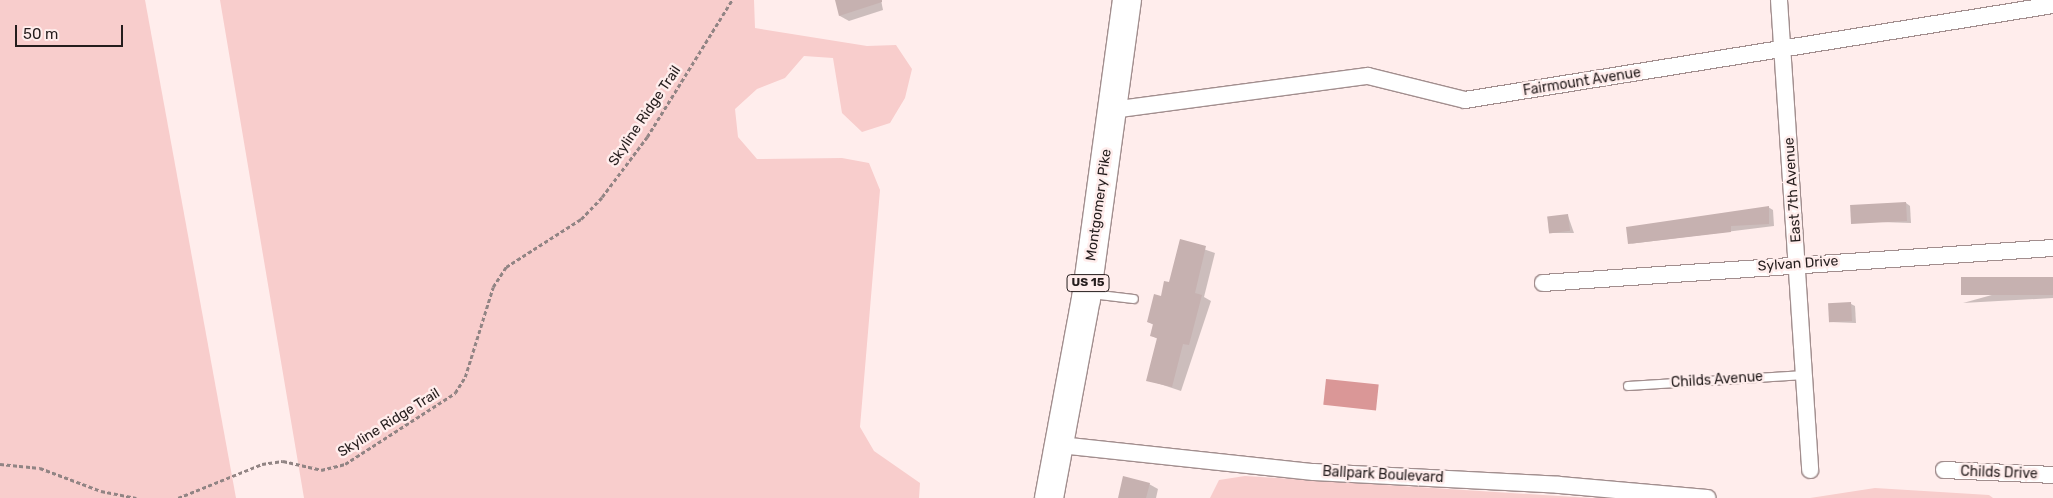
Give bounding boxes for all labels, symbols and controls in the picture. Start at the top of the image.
scale bar [18,15,125,47]
text: 50 m [23,25,58,43]
street label: Skyline Ridge Trail [605,63,685,169]
street label: Fairmount Avenue [1522,64,1642,100]
street label: East 7th Avenue [1781,137,1805,243]
street label: Montgomery Pike [1083,148,1115,262]
street label: Sylvan Drive [1757,253,1839,275]
road number: US 15 [1066,274,1110,292]
street label: Childs Avenue [1670,368,1764,392]
street label: Skyline Ridge Trail [335,385,443,461]
street label: Ballpark Boulevard [1322,463,1444,487]
street label: Childs Drive [1960,463,2038,483]

